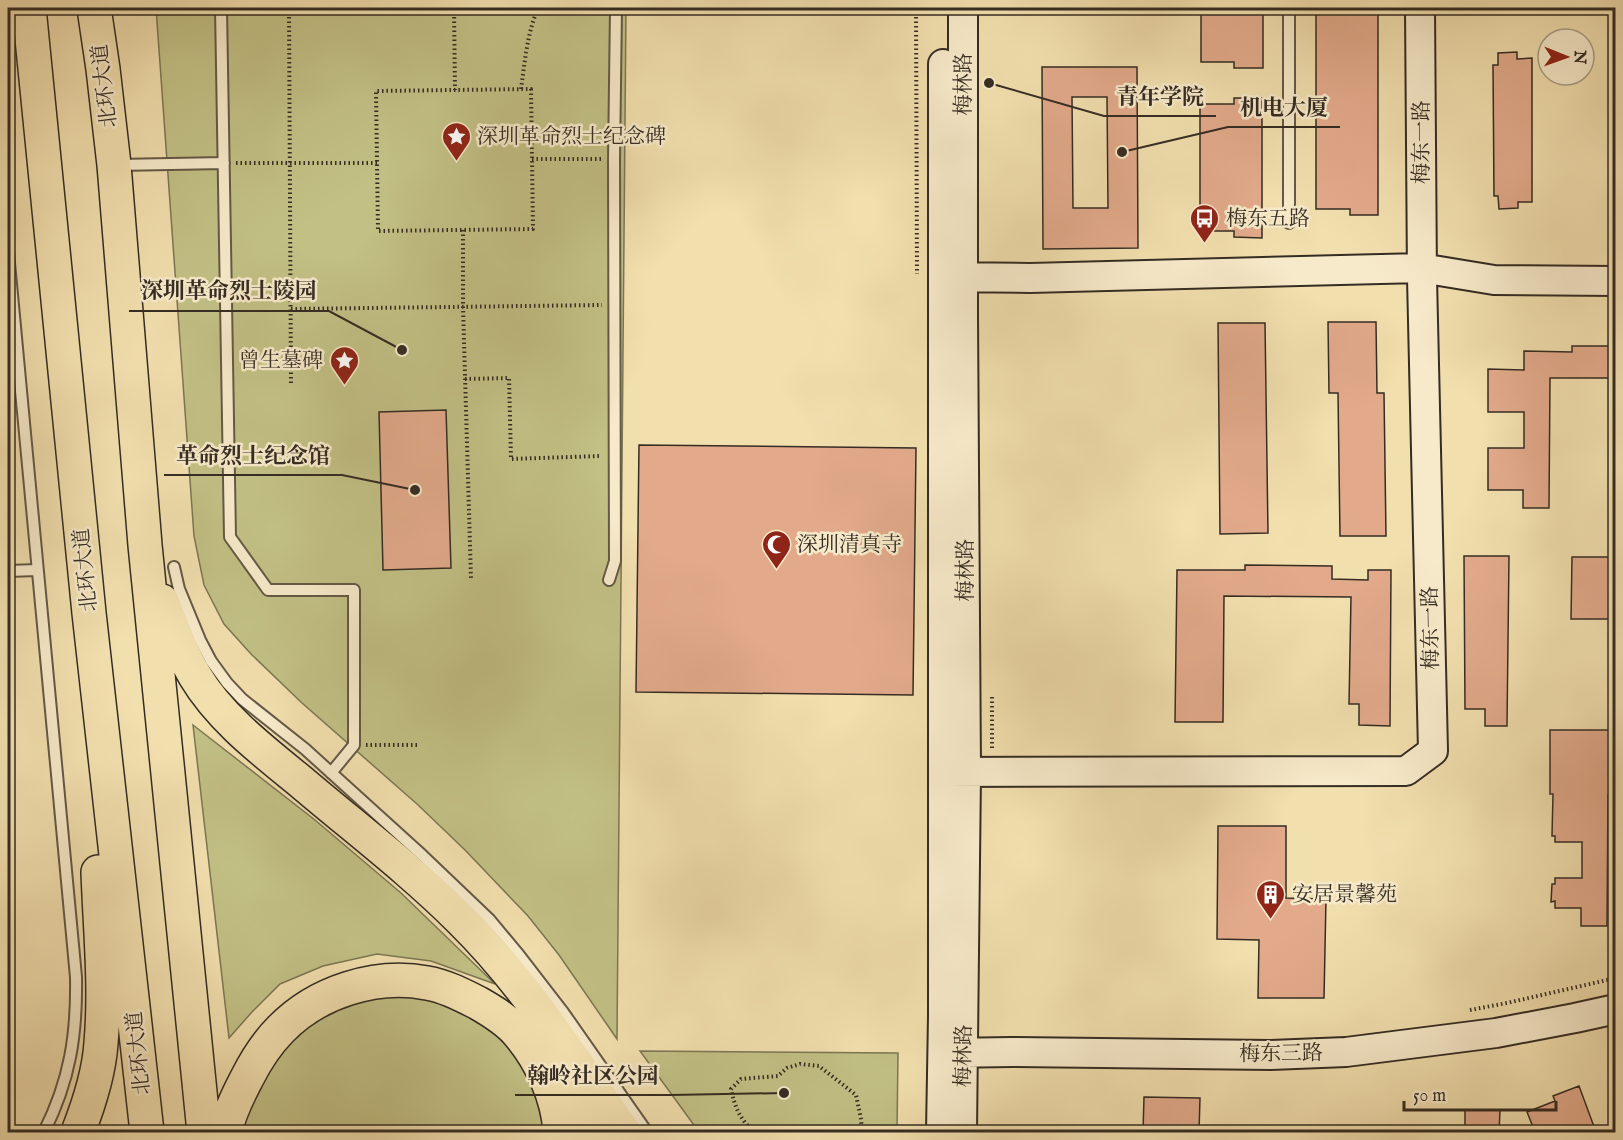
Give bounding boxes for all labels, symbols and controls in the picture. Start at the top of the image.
north arrow [1536,27,1596,87]
street label: 北环大道 [87,42,124,129]
text: N [1569,49,1589,64]
street label: 梅林路 [951,53,978,116]
callout: 青年学院 [1104,76,1216,116]
text: 青年学院 [1116,84,1204,112]
callout: 机电大厦 [1228,87,1340,127]
text: 机电大厦 [1240,95,1328,123]
street label: 梅东一路 [1409,100,1436,184]
place icon: 深圳革命烈士纪念碑 [440,120,472,162]
place label: 深圳革命烈士纪念碑 [477,124,666,151]
bus stop icon: 梅东五路 [1189,202,1221,244]
place label: 梅东五路 [1226,206,1310,233]
callout: 深圳革命烈士陵园 [129,271,329,311]
text: 深圳革命烈士陵园 [141,278,317,306]
place icon: 曾生墓碑 [328,344,360,386]
place label: 曾生墓碑 [239,348,323,375]
callout: 革命烈士纪念馆 [164,435,342,475]
text: 革命烈士纪念馆 [176,443,330,471]
street label: 北环大道 [69,527,104,613]
mosque icon: 深圳清真寺 [760,528,792,570]
place label: 深圳清真寺 [797,532,902,559]
street label: 梅林路 [953,539,980,602]
street label: 梅东一路 [1417,586,1446,670]
building icon: 安居景馨苑 [1255,878,1287,920]
place label: 安居景馨苑 [1292,882,1397,909]
street label: 北环大道 [122,1010,157,1096]
street label: 梅林路 [950,1024,979,1088]
street label: 梅东三路 [1239,1040,1323,1069]
callout: 翰岭社区公园 [515,1055,671,1095]
text: 翰岭社区公园 [527,1063,659,1091]
scale bar [1404,1074,1556,1112]
text: 50 m [1413,1085,1446,1108]

